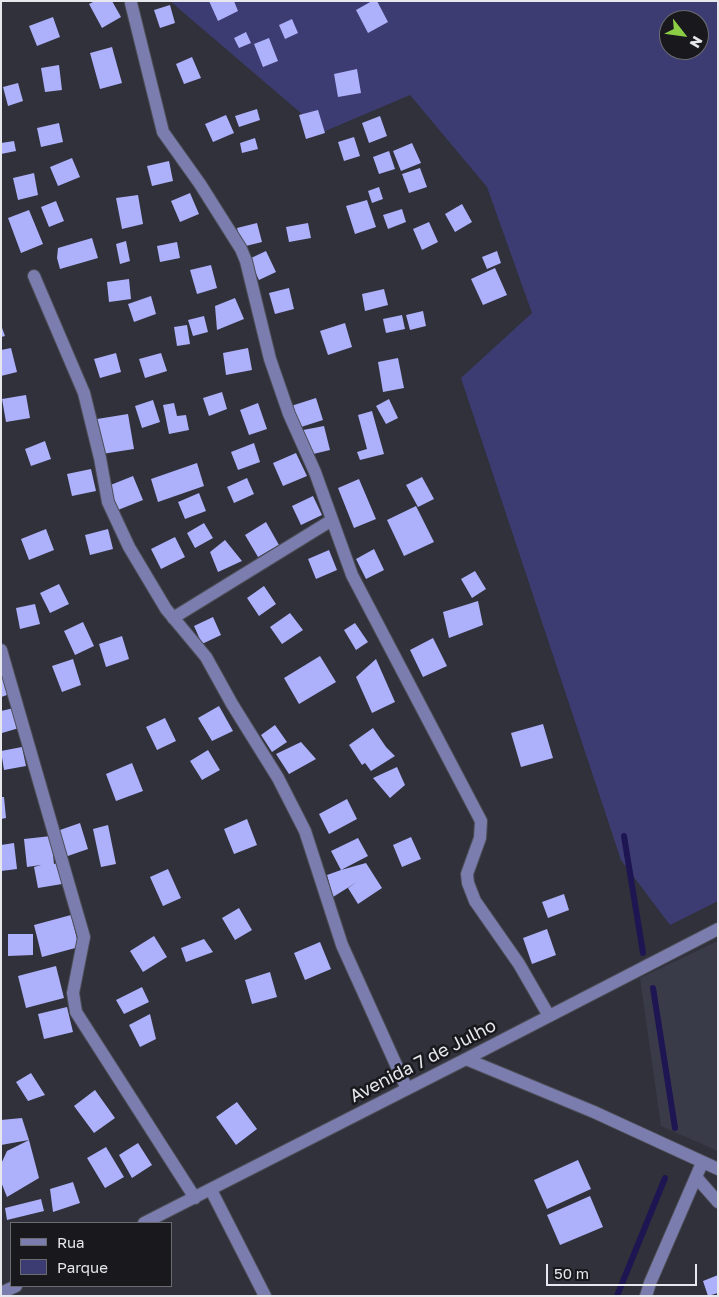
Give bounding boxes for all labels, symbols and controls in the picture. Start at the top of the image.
north arrow [659,10,709,60]
text: N [687,33,707,51]
street label: Avenida 7 de Julho [346,1015,500,1107]
legend [10,1222,172,1287]
text: Rua [57,1233,84,1251]
scale bar [549,1254,700,1286]
text: Parque [57,1258,108,1276]
text: 50 m [554,1264,589,1282]

